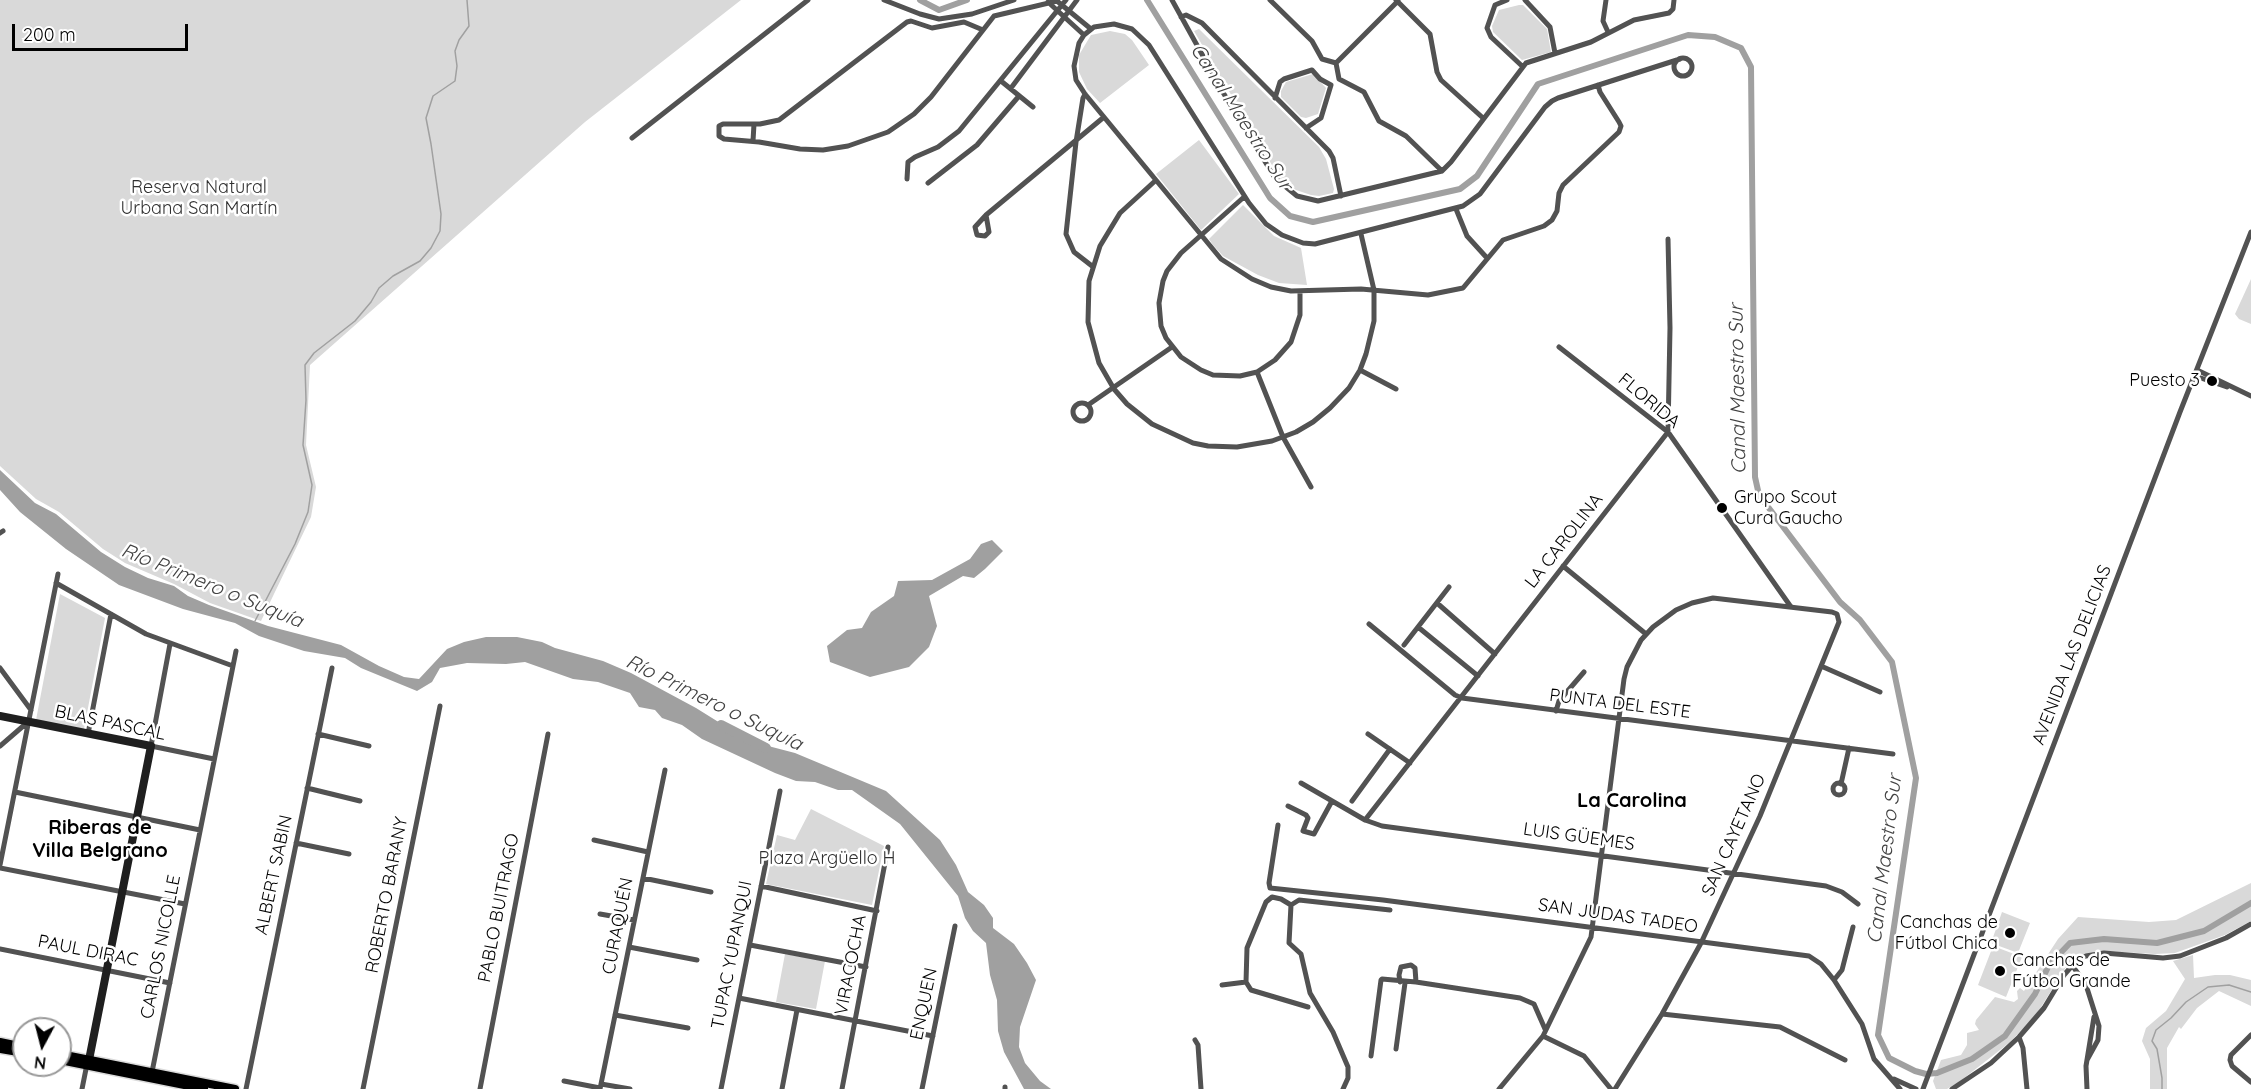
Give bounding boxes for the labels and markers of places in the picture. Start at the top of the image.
place label: Puesto 3 [2129,370,2200,392]
marker: Puesto 3 [2205,374,2219,388]
place label: Grupo Scout Cura Gaucho [1734,487,1843,530]
marker: Grupo Scout Cura Gaucho [1715,501,1729,515]
place label: Canchas de Fútbol Chica [1895,912,1998,954]
marker: Canchas de Fútbol Chica [2003,926,2017,940]
place label: Canchas de Fútbol Grande [2012,950,2131,992]
marker: Canchas de Fútbol Grande [1993,964,2007,978]

